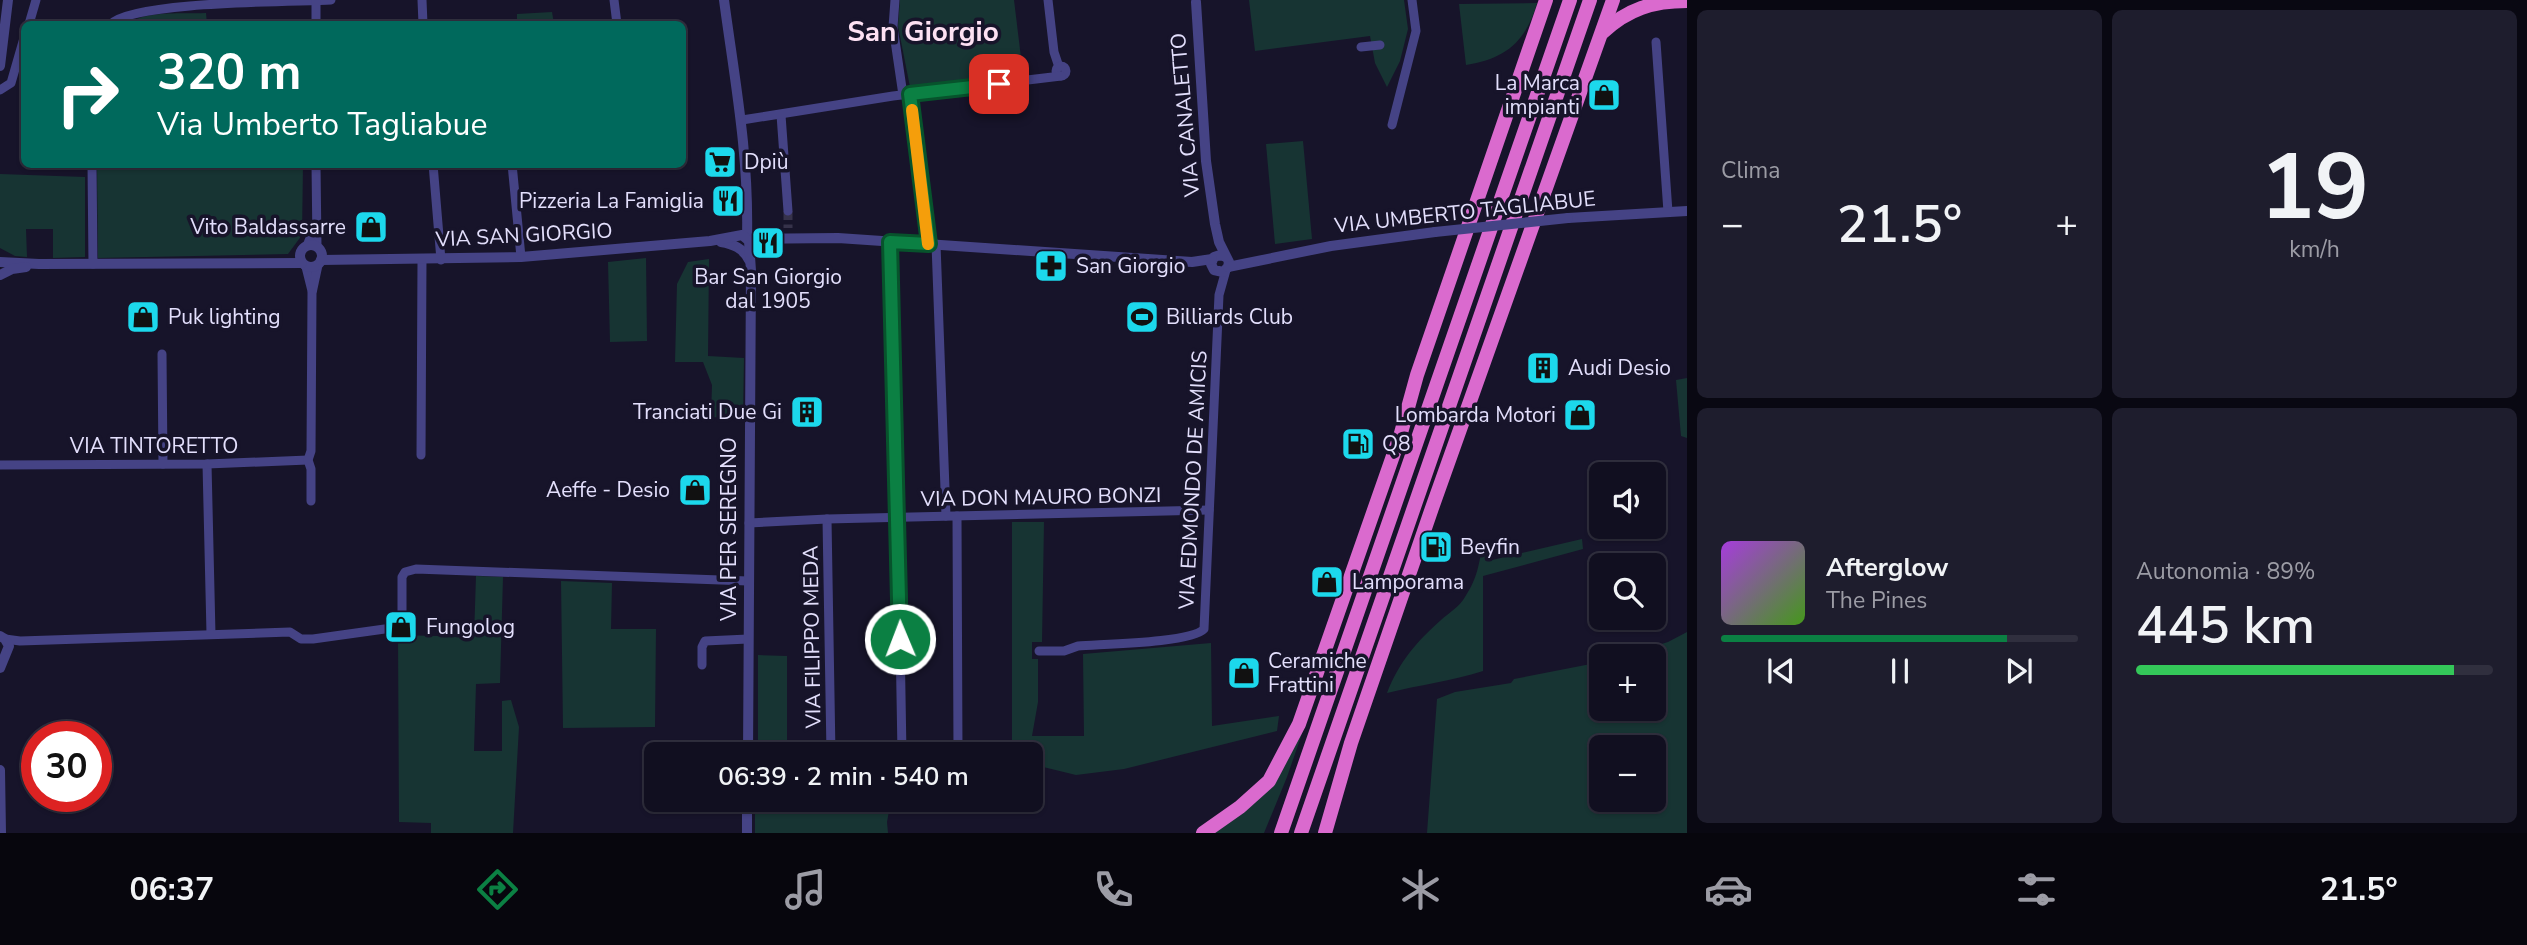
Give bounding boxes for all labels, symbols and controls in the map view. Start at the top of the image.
district label: San Giorgio [847,13,999,51]
street label: VIA CANALETTO [1164,32,1206,199]
text: 320 m [157,39,301,106]
icon: right [42,49,133,140]
pin [969,54,1029,114]
icon: arrive [980,65,1018,103]
place label: La Marca impianti [1495,69,1580,121]
shop icon: La Marca impianti [1585,76,1623,114]
text: Via Umberto Tagliabue [157,103,487,146]
text: 19 [2260,126,2369,250]
supermarket icon: Dpiù [701,143,739,181]
place label: Dpiù [744,148,788,176]
text: Clima [1721,155,1781,186]
restaurant icon: Pizzeria La Famiglia [709,182,747,220]
street label: VIA UMBERTO TAGLIABUE [1332,184,1597,240]
place label: Pizzeria La Famiglia [519,187,704,215]
text: 21.5° [1837,189,1962,260]
text: − [1721,199,1744,250]
text: + [2055,199,2078,250]
shop icon: Vito Baldassarre [352,208,390,246]
place label: Vito Baldassarre [189,213,346,241]
street label: VIA SAN GIORGIO [434,216,613,254]
restaurant icon: Bar San Giorgio dal 1905 [749,224,787,262]
text: km/h [2289,234,2340,265]
pharmacy icon: San Giorgio [1032,247,1070,285]
place label: San Giorgio [1076,252,1185,280]
place label: Bar San Giorgio dal 1905 [694,263,842,315]
shop icon: Puk lighting [124,298,162,336]
sports icon: Billiards Club [1123,298,1161,336]
place label: Puk lighting [168,303,281,331]
place label: Billiards Club [1166,303,1293,331]
building icon: Audi Desio [1524,349,1562,387]
street label: VIA EDMONDO DE AMICIS [1172,350,1214,611]
place label: Audi Desio [1568,354,1671,382]
building icon: Tranciati Due Gi [788,393,826,431]
shop icon: Lombarda Motori [1561,396,1599,434]
place label: Tranciati Due Gi [633,398,782,426]
place label: Lombarda Motori [1395,401,1556,429]
fuel station icon: Q8 [1339,425,1377,463]
place label: Q8 [1382,430,1411,458]
street label: VIA TINTORETTO [69,432,238,460]
street label: VIA PER SEREGNO [715,437,743,622]
map controls [1589,462,1666,812]
button: sound [1589,462,1666,539]
shop icon: Aeffe - Desio [676,471,714,509]
place label: Aeffe - Desio [546,476,670,504]
street label: VIA DON MAURO BONZI [919,481,1162,513]
fuel station icon: Beyfin [1417,528,1455,566]
place label: Beyfin [1460,533,1520,561]
street label: VIA FILIPPO MEDA [796,545,828,730]
text: Afterglow [1826,550,1949,585]
button: search [1589,553,1666,630]
text: Autonomia · 89% [2136,556,2316,587]
shop icon: Lamporama [1308,563,1346,601]
place label: Lamporama [1352,568,1464,596]
text: The Pines [1826,585,1927,616]
text: 445 km [2136,590,2315,661]
position arrow [863,602,937,676]
shop icon: Fungolog [382,608,420,646]
place label: Fungolog [426,613,515,641]
button: + [1589,644,1666,721]
place label: Ceramiche Frattini [1268,647,1367,699]
icon: previous [1762,652,1800,690]
icon: pause [1881,652,1919,690]
icon: next [2000,652,2038,690]
shop icon: Ceramiche Frattini [1225,654,1263,692]
speed limit sign: 30 [21,721,112,812]
button: − [1589,735,1666,812]
text: 06:39 · 2 min · 540 m [718,759,969,794]
icon: directions [473,865,522,914]
icon: music [781,865,830,914]
icon: phone [1089,865,1138,914]
icon: climate [1396,865,1445,914]
icon: car [1704,865,1753,914]
icon: filters [2012,865,2061,914]
text: 06:37 [129,868,214,911]
text: 21.5° [2320,868,2398,911]

